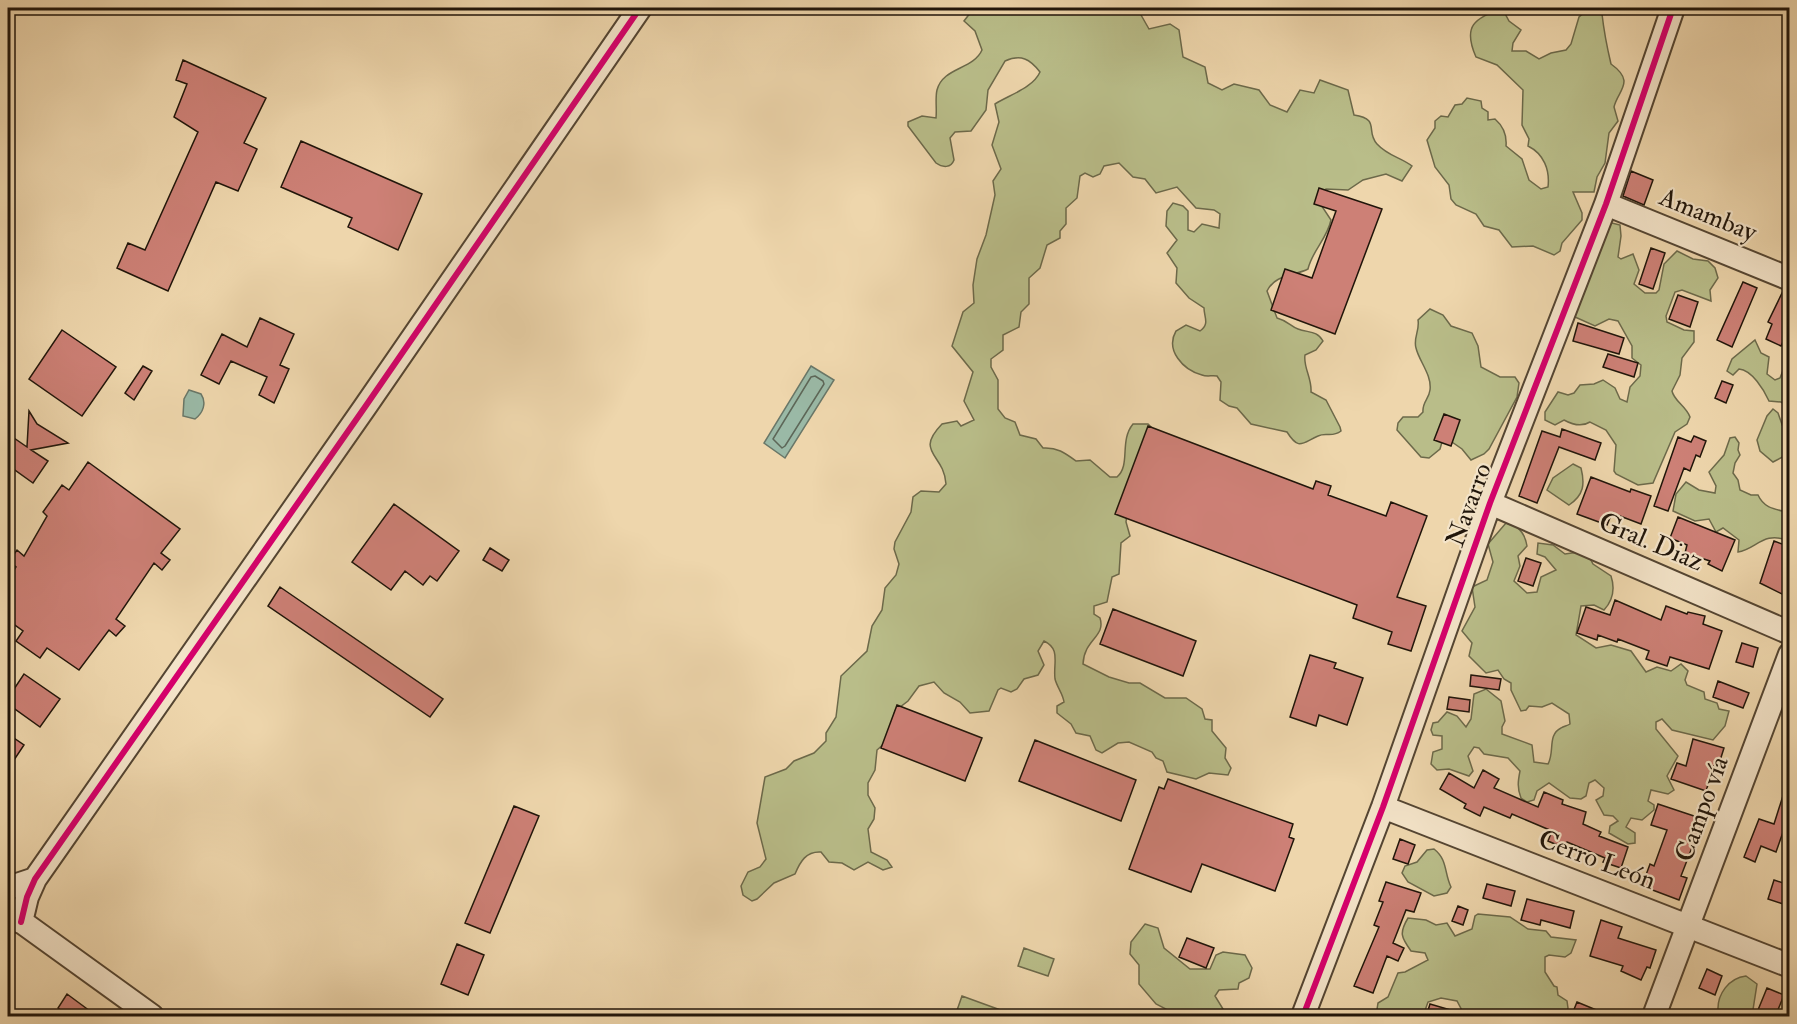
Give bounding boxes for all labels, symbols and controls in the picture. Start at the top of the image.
street label: Amambay [1654,181,1762,249]
street label: Navarro [1439,459,1499,551]
street label: Gral. Diaz [1594,506,1709,579]
street label: Campo vía [1668,752,1737,866]
street label: Cerro León [1534,823,1660,897]

